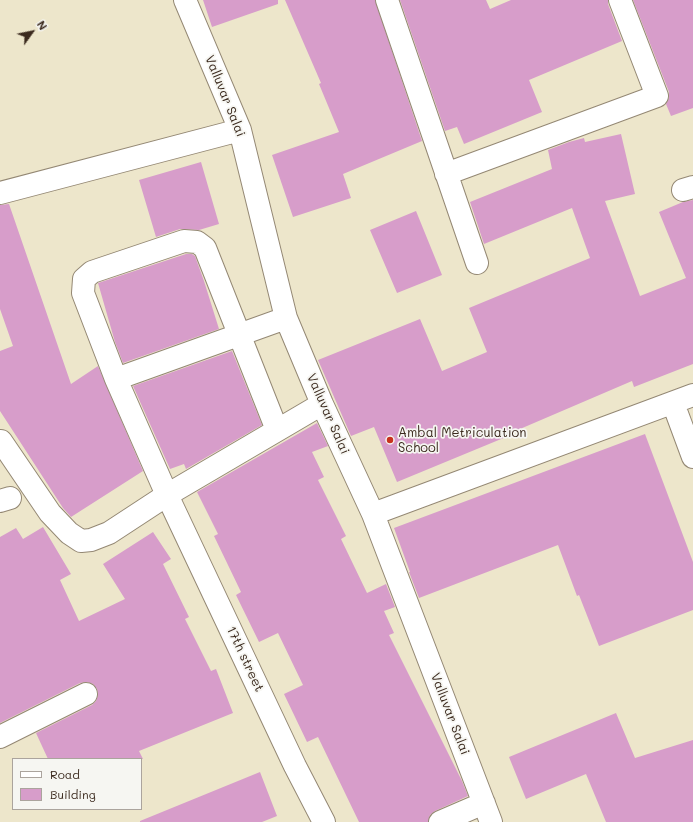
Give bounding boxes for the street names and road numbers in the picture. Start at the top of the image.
street label: Valluvar Salai [202,53,248,139]
street label: Valluvar Salai [303,371,353,457]
street label: 17th street [223,624,267,694]
street label: Valluvar Salai [427,671,473,757]

